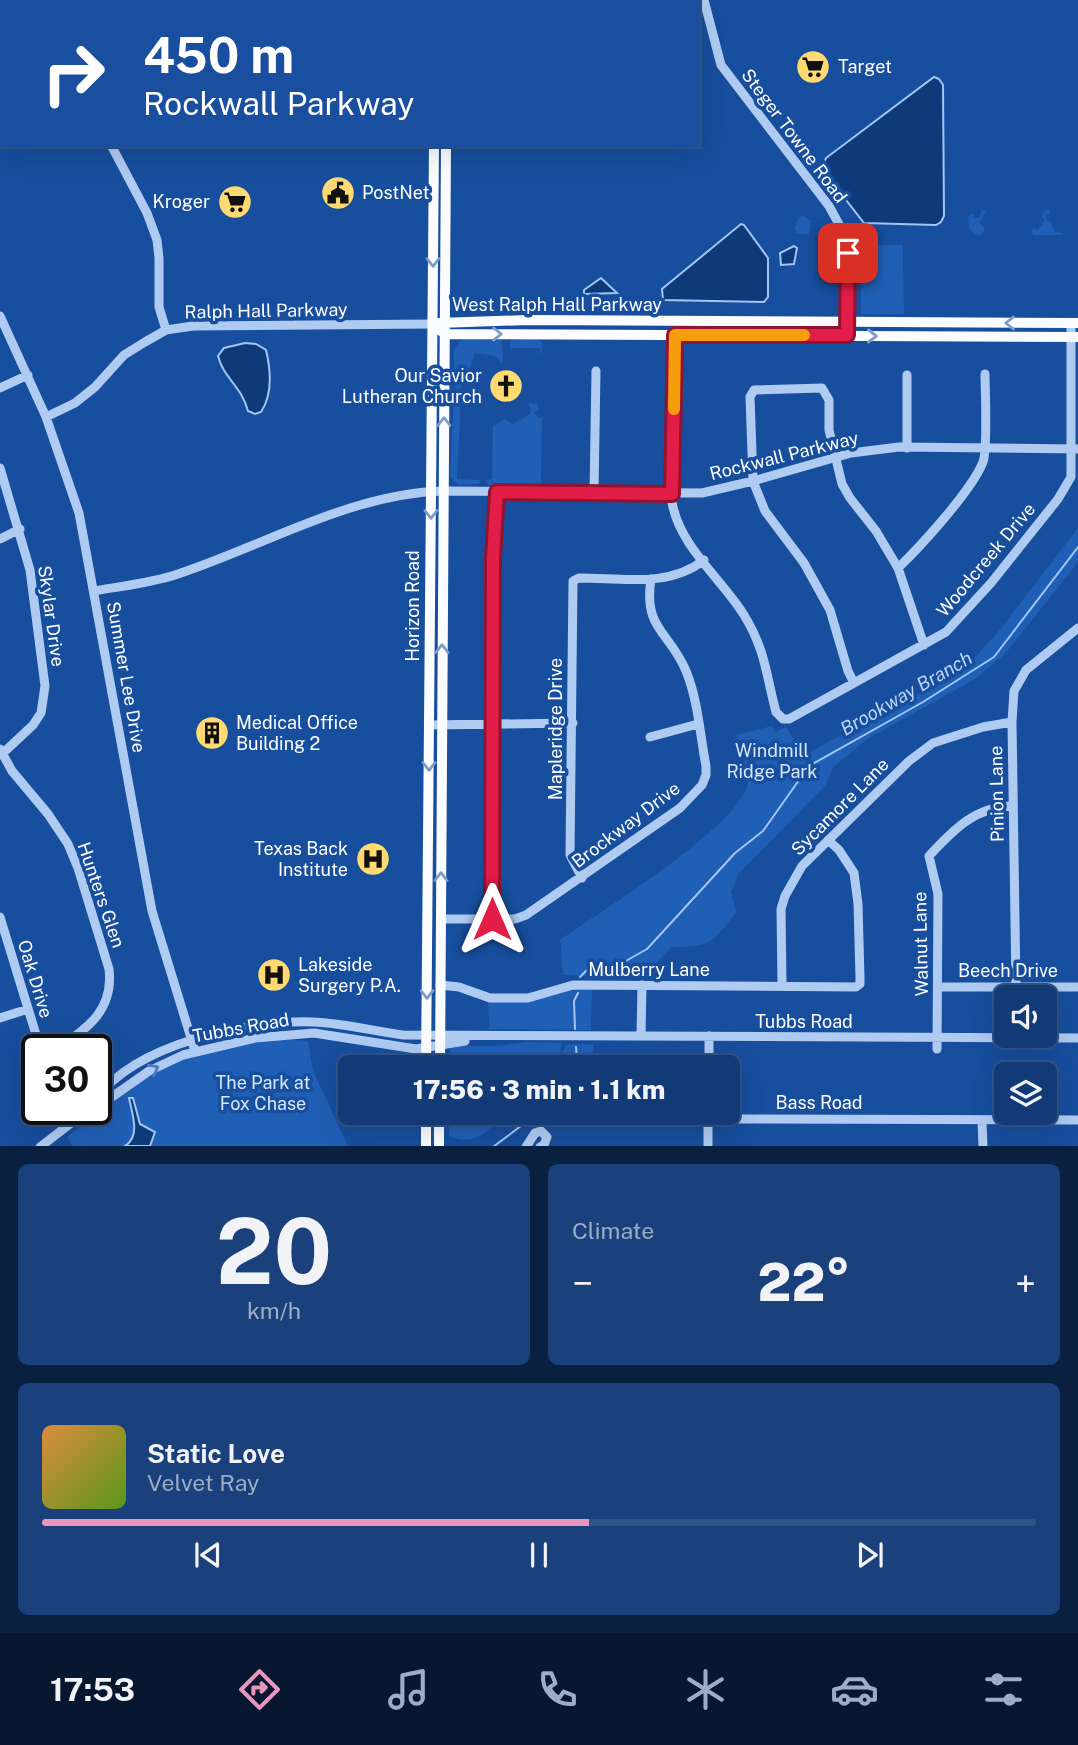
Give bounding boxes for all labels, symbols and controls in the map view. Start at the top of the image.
text: 450 m [143,26,294,84]
icon: right [28,28,119,119]
supermarket icon: Target [794,48,832,86]
place label: Target [838,56,892,77]
street label: Steger Towne Road [737,65,852,207]
text: Rockwall Parkway [143,85,414,122]
public building icon: PostNet [319,174,357,212]
place label: PostNet [362,182,430,203]
supermarket icon: Kroger [216,183,254,221]
place label: Kroger [153,191,210,212]
pin [818,223,878,283]
icon: arrive [829,234,867,272]
one-way arrow [425,258,441,268]
street label: West Ralph Hall Parkway [452,294,662,315]
street label: Ralph Hall Parkway [184,299,348,322]
one-way arrow [1004,315,1015,331]
one-way arrow [493,326,503,342]
one-way arrow [867,328,878,343]
place label: Our Savior Lutheran Church [342,365,482,407]
church icon: Our Savior Lutheran Church [487,367,525,405]
one-way arrow [436,416,452,427]
street label: Rockwall Parkway [707,427,861,484]
street label: Woodcreek Drive [932,499,1039,621]
one-way arrow [423,510,439,520]
street label: Horizon Road [402,550,423,662]
street label: Skylar Drive [34,564,69,668]
street label: Summer Lee Drive [103,600,150,754]
one-way arrow [434,644,450,654]
water label: Brookway Branch [836,646,976,740]
street label: Mapleridge Drive [545,658,566,800]
place label: Medical Office Building 2 [236,712,358,754]
building icon: Medical Office Building 2 [193,714,231,752]
park label: Windmill Ridge Park [727,740,817,782]
street label: Pinion Lane [985,746,1008,842]
street label: Sycamore Lane [787,754,893,860]
one-way arrow [421,762,437,772]
street label: Brockway Drive [568,777,684,872]
place label: Texas Back Institute [254,838,348,880]
street label: Hunters Glen [74,839,129,950]
hospital icon: Texas Back Institute [354,840,392,878]
one-way arrow [433,871,449,882]
position arrow [455,882,529,956]
street label: Walnut Lane [909,892,932,996]
street label: Oak Drive [14,937,57,1020]
place label: Lakeside Surgery P.A. [298,954,401,996]
hospital icon: Lakeside Surgery P.A. [255,956,293,994]
street label: Mulberry Lane [588,959,710,980]
street label: Beech Drive [958,960,1058,981]
map controls [994,985,1057,1125]
button: sound [994,985,1057,1048]
one-way arrow [419,989,435,1000]
street label: Tubbs Road [191,1009,291,1046]
street label: Tubbs Road [755,1011,853,1032]
speed limit sign: 30 [21,1034,112,1125]
button: layers [994,1062,1057,1125]
one-way arrow [147,1064,159,1077]
park label: The Park at Fox Chase [216,1072,310,1114]
text: 17:56 · 3 min · 1.1 km [413,1074,665,1105]
street label: Bass Road [775,1092,863,1113]
text: 20 [216,1198,332,1304]
text: Climate [572,1217,654,1244]
text: 22° [758,1252,850,1313]
text: − [572,1261,593,1306]
text: + [1015,1261,1036,1306]
text: km/h [247,1297,301,1324]
text: Static Love [147,1438,285,1469]
text: Velvet Ray [147,1469,259,1496]
icon: previous [189,1536,227,1574]
icon: pause [520,1536,558,1574]
icon: next [851,1536,889,1574]
icon: directions [235,1665,284,1714]
icon: music [384,1665,433,1714]
icon: phone [533,1665,582,1714]
icon: climate [681,1665,730,1714]
icon: car [830,1665,879,1714]
icon: filters [979,1665,1028,1714]
text: 17:53 [50,1671,135,1708]

